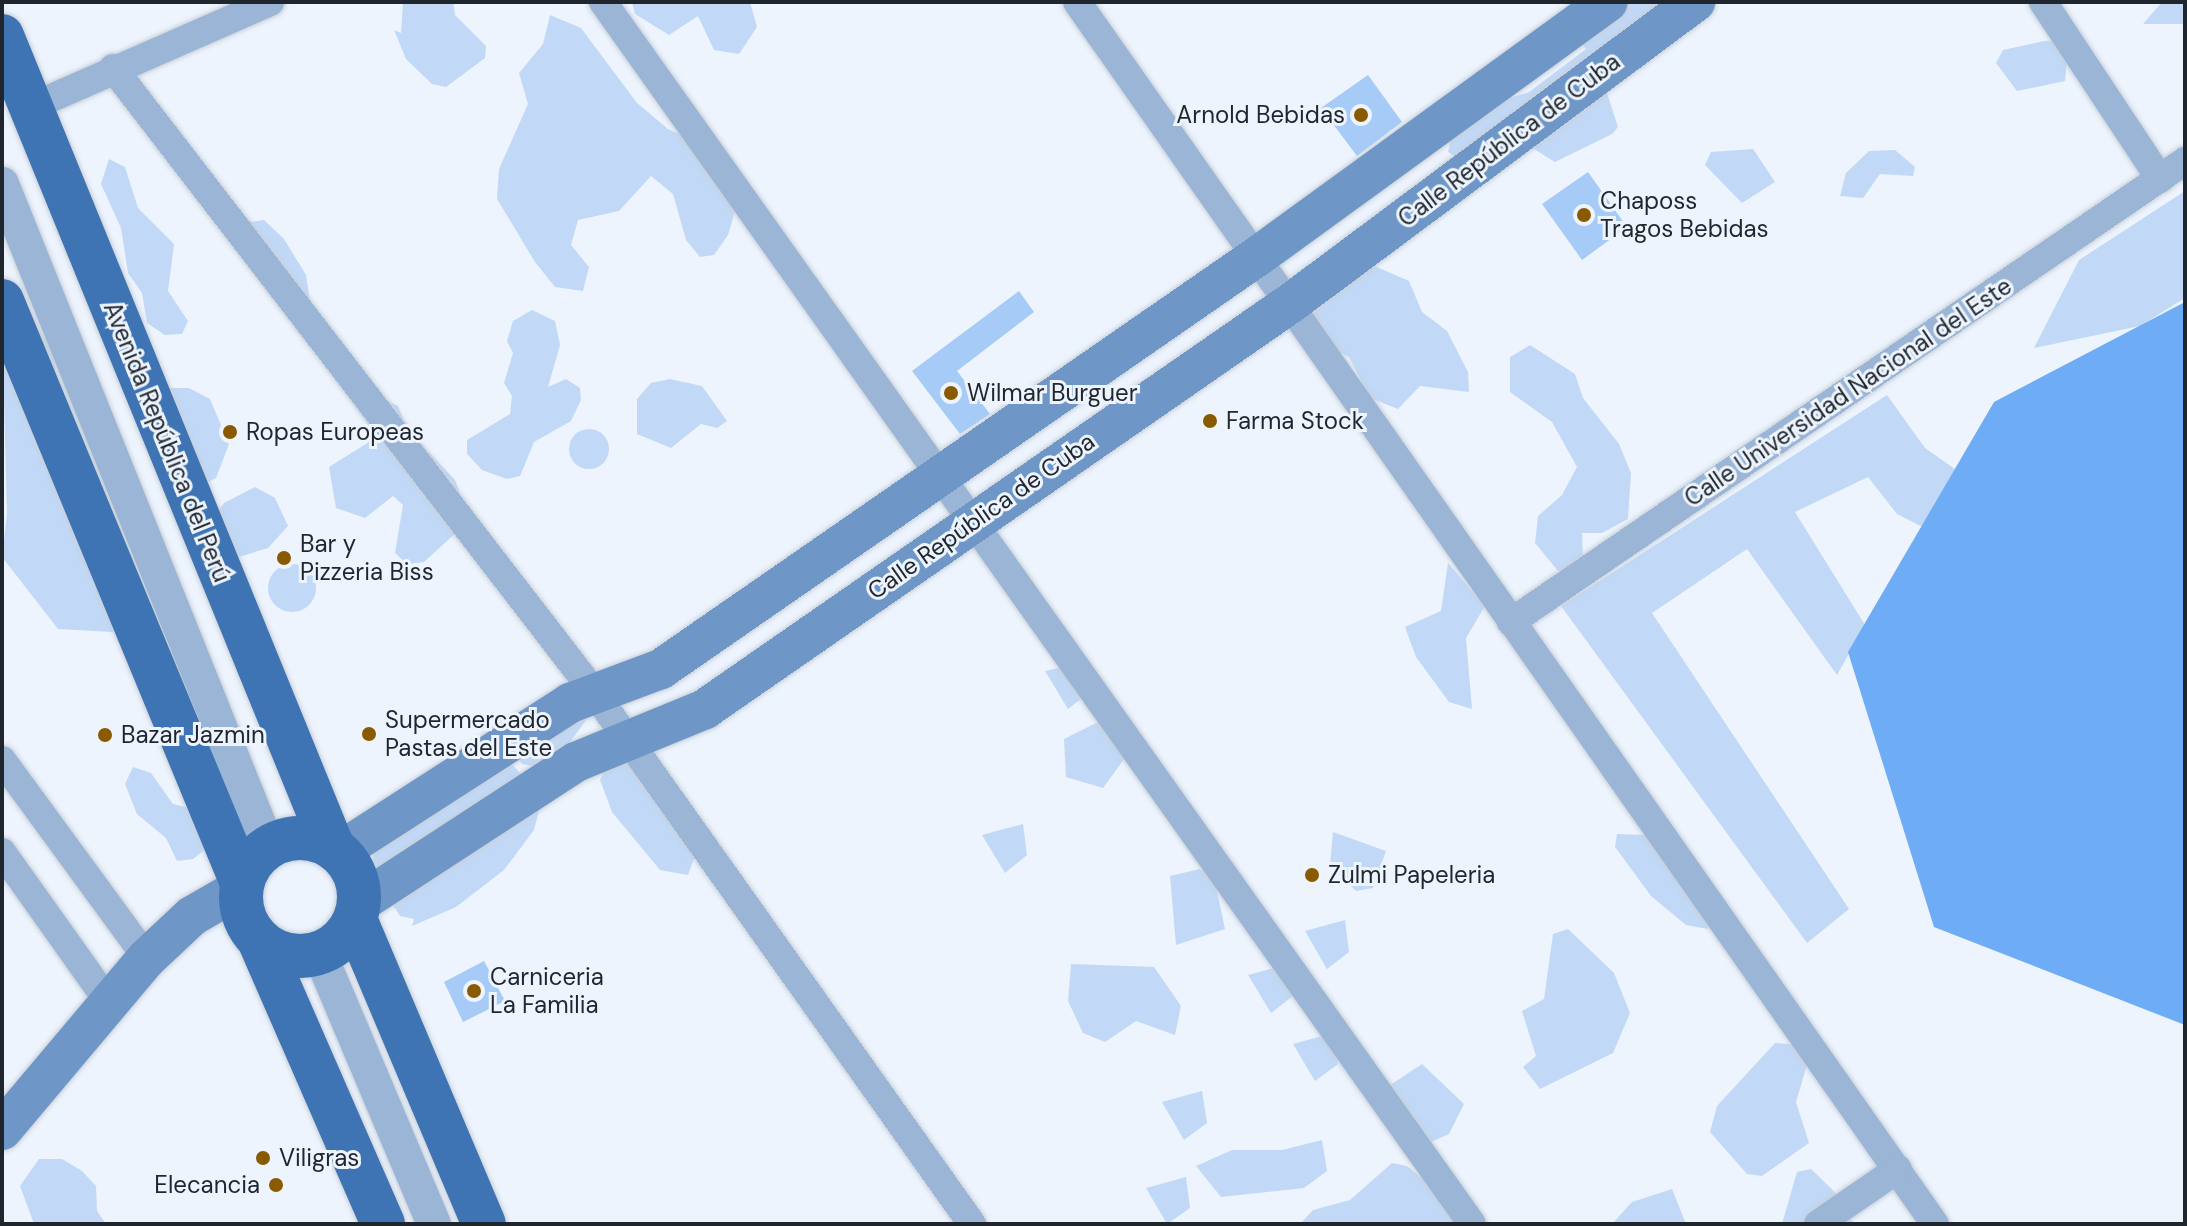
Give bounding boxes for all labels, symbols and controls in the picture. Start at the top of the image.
street label: Calle República de Cuba [1392,47,1626,233]
place label: Arnold Bebidas [1176,101,1345,129]
marker: Arnold Bebidas [1352,106,1370,124]
place label: Chaposs Tragos Bebidas [1600,187,1769,243]
marker: Chaposs Tragos Bebidas [1575,206,1593,224]
street label: Calle Universidad Nacional del Este [1679,272,2017,512]
street label: Avenida República del Perú [98,298,236,586]
place label: Wilmar Burguer [967,379,1138,407]
marker: Wilmar Burguer [942,384,960,402]
place label: Farma Stock [1226,407,1364,435]
marker: Farma Stock [1201,412,1219,430]
place label: Ropas Europeas [246,418,424,446]
marker: Ropas Europeas [221,423,239,441]
street label: Calle República de Cuba [862,427,1100,605]
place label: Bar y Pizzeria Biss [300,530,434,586]
marker: Bar y Pizzeria Biss [275,549,293,567]
place label: Supermercado Pastas del Este [385,706,552,762]
place label: Bazar Jazmin [121,721,265,749]
marker: Supermercado Pastas del Este [360,725,378,743]
marker: Bazar Jazmin [96,726,114,744]
place label: Zulmi Papeleria [1328,861,1495,889]
marker: Zulmi Papeleria [1303,866,1321,884]
place label: Carniceria La Familia [490,963,604,1019]
marker: Carniceria La Familia [465,982,483,1000]
place label: Viligras [279,1144,359,1172]
marker: Viligras [254,1149,272,1167]
place label: Elecancia [154,1171,260,1199]
marker: Elecancia [267,1176,285,1194]

